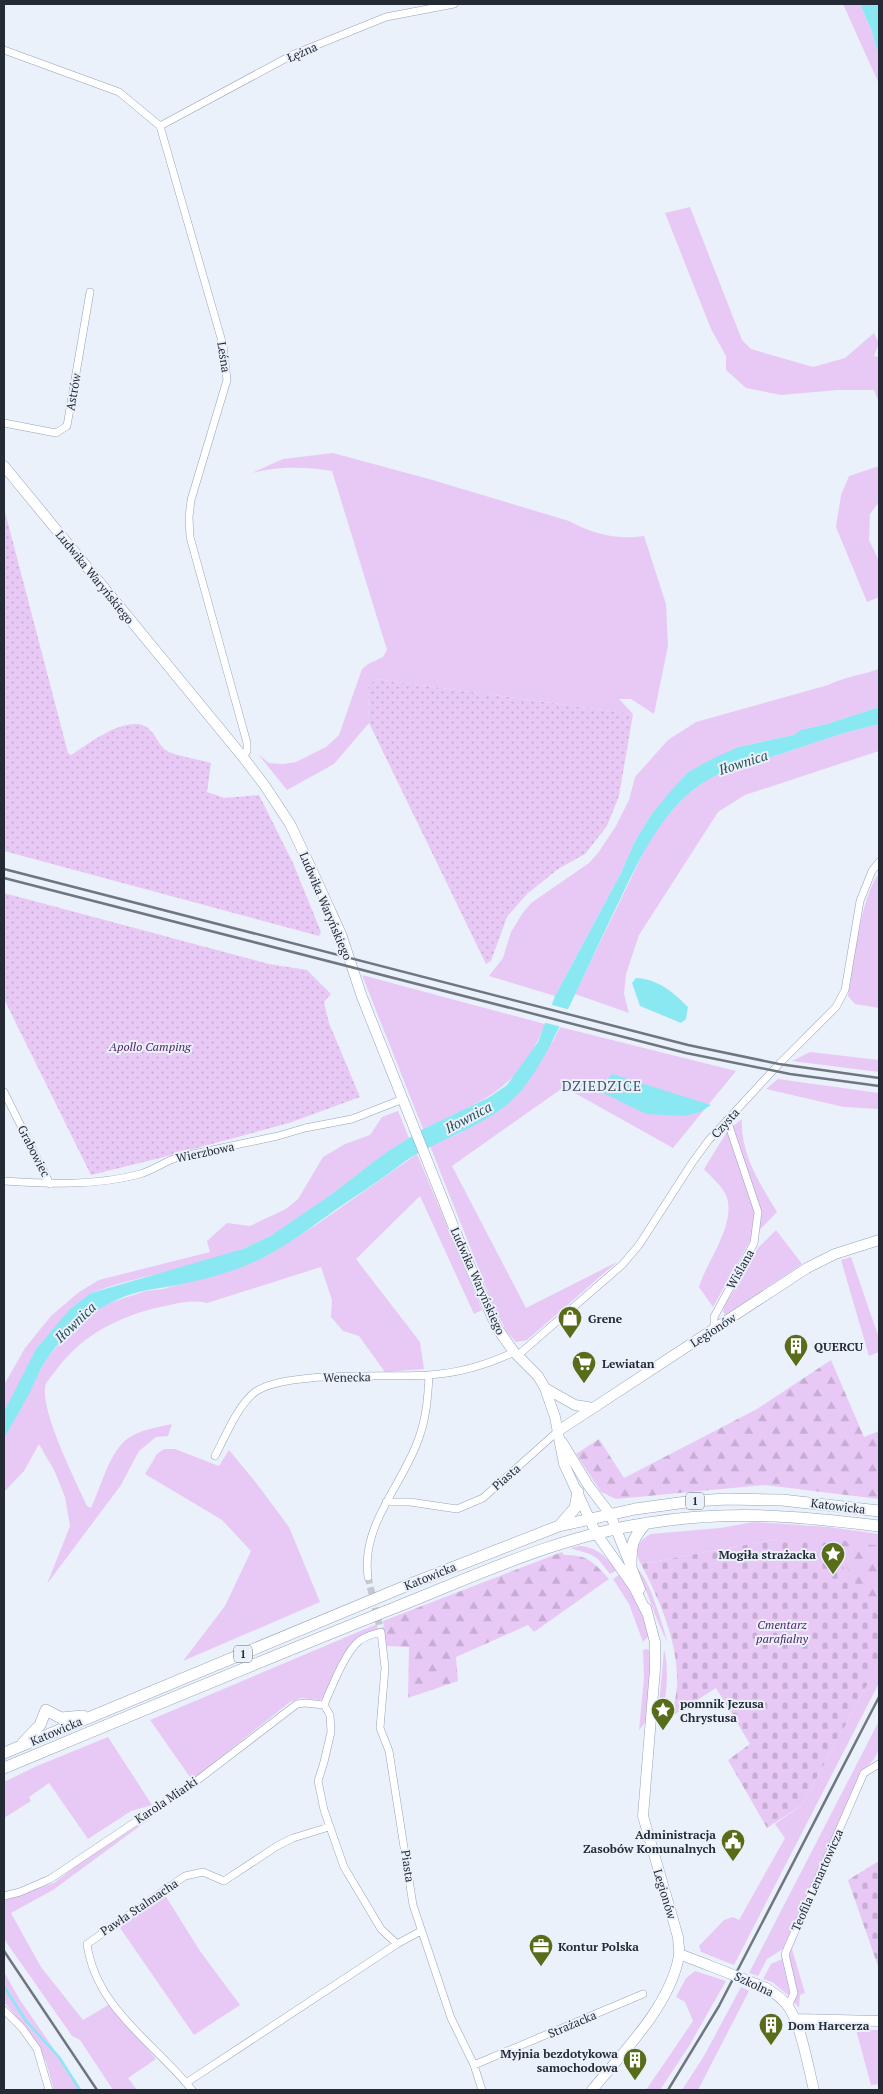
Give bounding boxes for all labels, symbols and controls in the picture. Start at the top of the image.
street label: Łężna [285,39,319,65]
street label: Leśna [214,341,234,373]
street label: Astrów [62,372,84,412]
street label: Ludwika Waryńskiego [53,527,138,627]
water label: Iłownica [715,745,770,779]
street label: Ludwika Waryńskiego [296,850,356,963]
park label: Apollo Camping [108,1039,192,1054]
district label: DZIEDZICE [562,1076,642,1095]
water label: Iłownica [440,1097,495,1138]
street label: Czysta [708,1105,742,1141]
street label: Grabowiec [15,1123,54,1180]
street label: Wierzbowa [175,1139,235,1165]
street label: Ludwika Waryńskiego [448,1225,509,1337]
street label: Wiślana [723,1247,757,1291]
water label: Iłownica [49,1298,100,1347]
shop icon: Grene [557,1305,583,1339]
street label: Legionów [687,1310,739,1350]
place label: Grene [588,1311,623,1326]
building icon: QUERCU [783,1333,809,1367]
place label: QUERCU [814,1339,864,1354]
supermarket icon: Lewiatan [571,1350,597,1384]
place label: Lewiatan [602,1356,655,1371]
street label: Wenecka [323,1369,371,1385]
street label: Piasta [489,1461,523,1493]
road number: 1 [686,1492,704,1510]
street label: Katowicka [810,1495,866,1517]
place icon: Mogiła strażacka [820,1541,846,1575]
place label: Mogiła strażacka [718,1547,816,1562]
street label: Katowicka [402,1559,458,1593]
park label: Cmentarz parafialny [756,1617,809,1646]
road number: 1 [234,1646,252,1662]
place label: pomnik Jezusa Chrystusa [680,1696,764,1725]
place icon: pomnik Jezusa Chrystusa [650,1697,676,1731]
street label: Katowicka [28,1713,84,1749]
street label: Karola Miarki [132,1773,200,1826]
place label: Administracja Zasobów Komunalnych [583,1827,716,1856]
street label: Teofila Lenartowicza [788,1827,846,1933]
public building icon: Administracja Zasobów Komunalnych [720,1828,746,1862]
street label: Piasta [398,1849,418,1883]
street label: Legionów [650,1867,680,1921]
street label: Pawła Stalmacha [97,1875,181,1939]
office icon: Kontur Polska [528,1933,554,1967]
place label: Kontur Polska [558,1939,639,1954]
street label: Szkolna [732,1968,776,2000]
street label: Strażacka [545,2007,599,2041]
building icon: Dom Harcerza [758,2012,784,2046]
place label: Dom Harcerza [788,2018,870,2033]
place label: Myjnia bezdotykowa samochodowa [500,2046,618,2075]
building icon: Myjnia bezdotykowa samochodowa [622,2047,648,2081]

